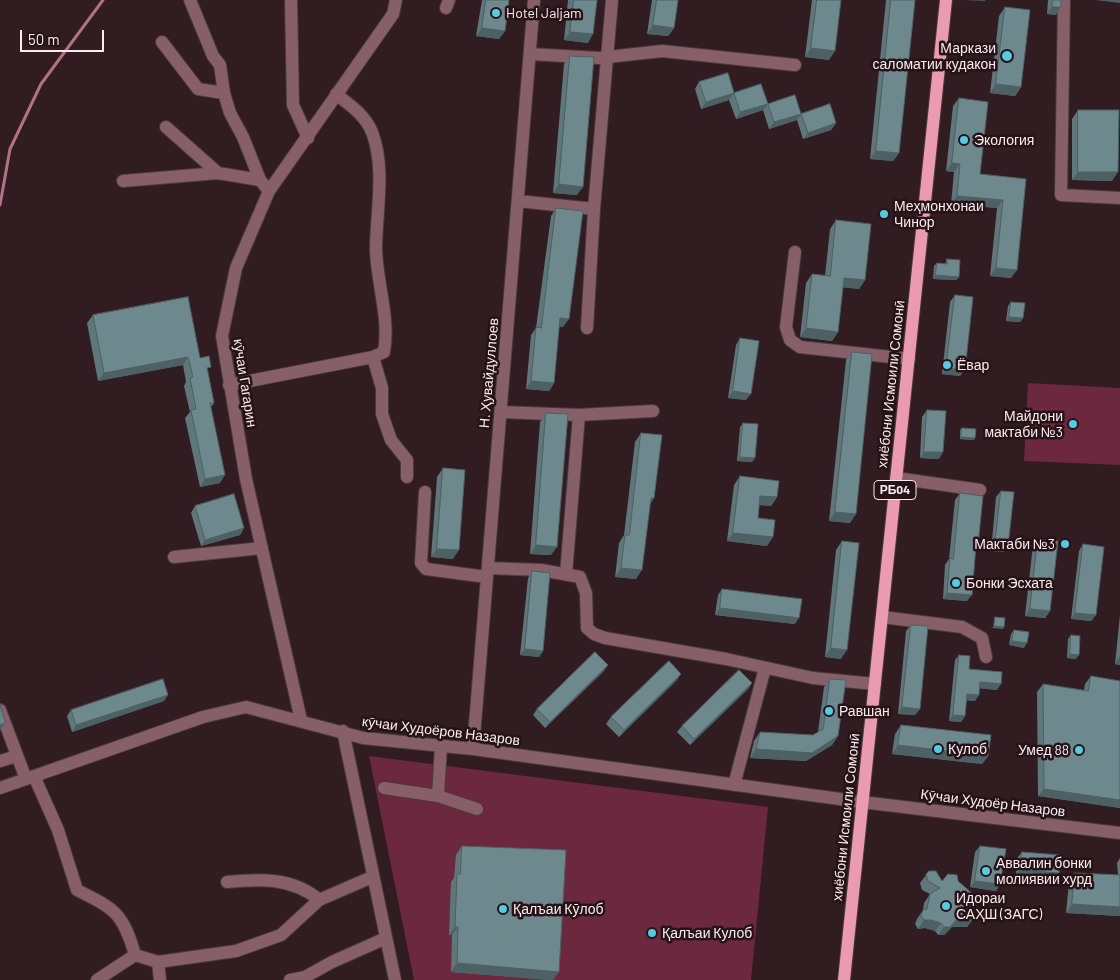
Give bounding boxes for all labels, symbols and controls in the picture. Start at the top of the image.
place label: Hotel Jaljam [506,5,582,21]
marker: Hotel Jaljam [490,7,502,19]
scale bar [22,20,106,52]
text: 50 m [28,30,60,48]
place label: Маркази саломатии кудакон [873,40,996,72]
marker: Маркази саломатии кудакон [1000,49,1014,63]
place label: Экология [974,132,1034,148]
marker: Экология [958,134,970,146]
place label: Меҳмонхонаи Чинор [894,198,984,230]
marker: Меҳмонхонаи Чинор [878,208,890,220]
street label: хиёбони Исмоили Сомонӣ [874,299,908,469]
street label: Н. Ҳувайдуллоев [476,317,502,429]
street label: кӯчаи Гагарин [230,338,260,428]
place label: Ёвар [957,357,989,373]
marker: Ёвар [941,359,953,371]
place label: Майдони мактаби №3 [984,408,1063,441]
marker: Майдони мактаби №3 [1067,418,1079,430]
road number: РБ04 [874,480,916,500]
place label: Мактаби №3 [974,536,1055,552]
marker: Мактаби №3 [1059,538,1071,550]
place label: Бонки Эсхата [966,575,1053,591]
marker: Бонки Эсхата [950,577,962,589]
place label: Равшан [839,703,890,719]
marker: Равшан [823,705,835,717]
street label: кӯчаи Худоёров Назаров [361,713,521,749]
street label: хиёбони Исмоили Сомонӣ [829,732,863,902]
place label: Кулоб [948,741,987,757]
place label: Умед 88 [1018,742,1069,758]
marker: Кулоб [932,743,944,755]
marker: Умед 88 [1073,744,1085,756]
street label: Кӯчаи Худоёр Назаров [920,786,1066,820]
place label: Аввалин бонки молиявии хурд [996,855,1092,888]
marker: Аввалин бонки молиявии хурд [980,865,992,877]
place label: Идораи САҲШ (ЗАГС) [956,890,1042,922]
marker: Идораи САҲШ (ЗАГС) [940,900,952,912]
place label: Қалъаи Кӯлоб [513,901,604,917]
marker: Қалъаи Кӯлоб [497,903,509,915]
place label: Қалъаи Кулоб [662,925,752,941]
marker: Қалъаи Кулоб [646,927,658,939]

